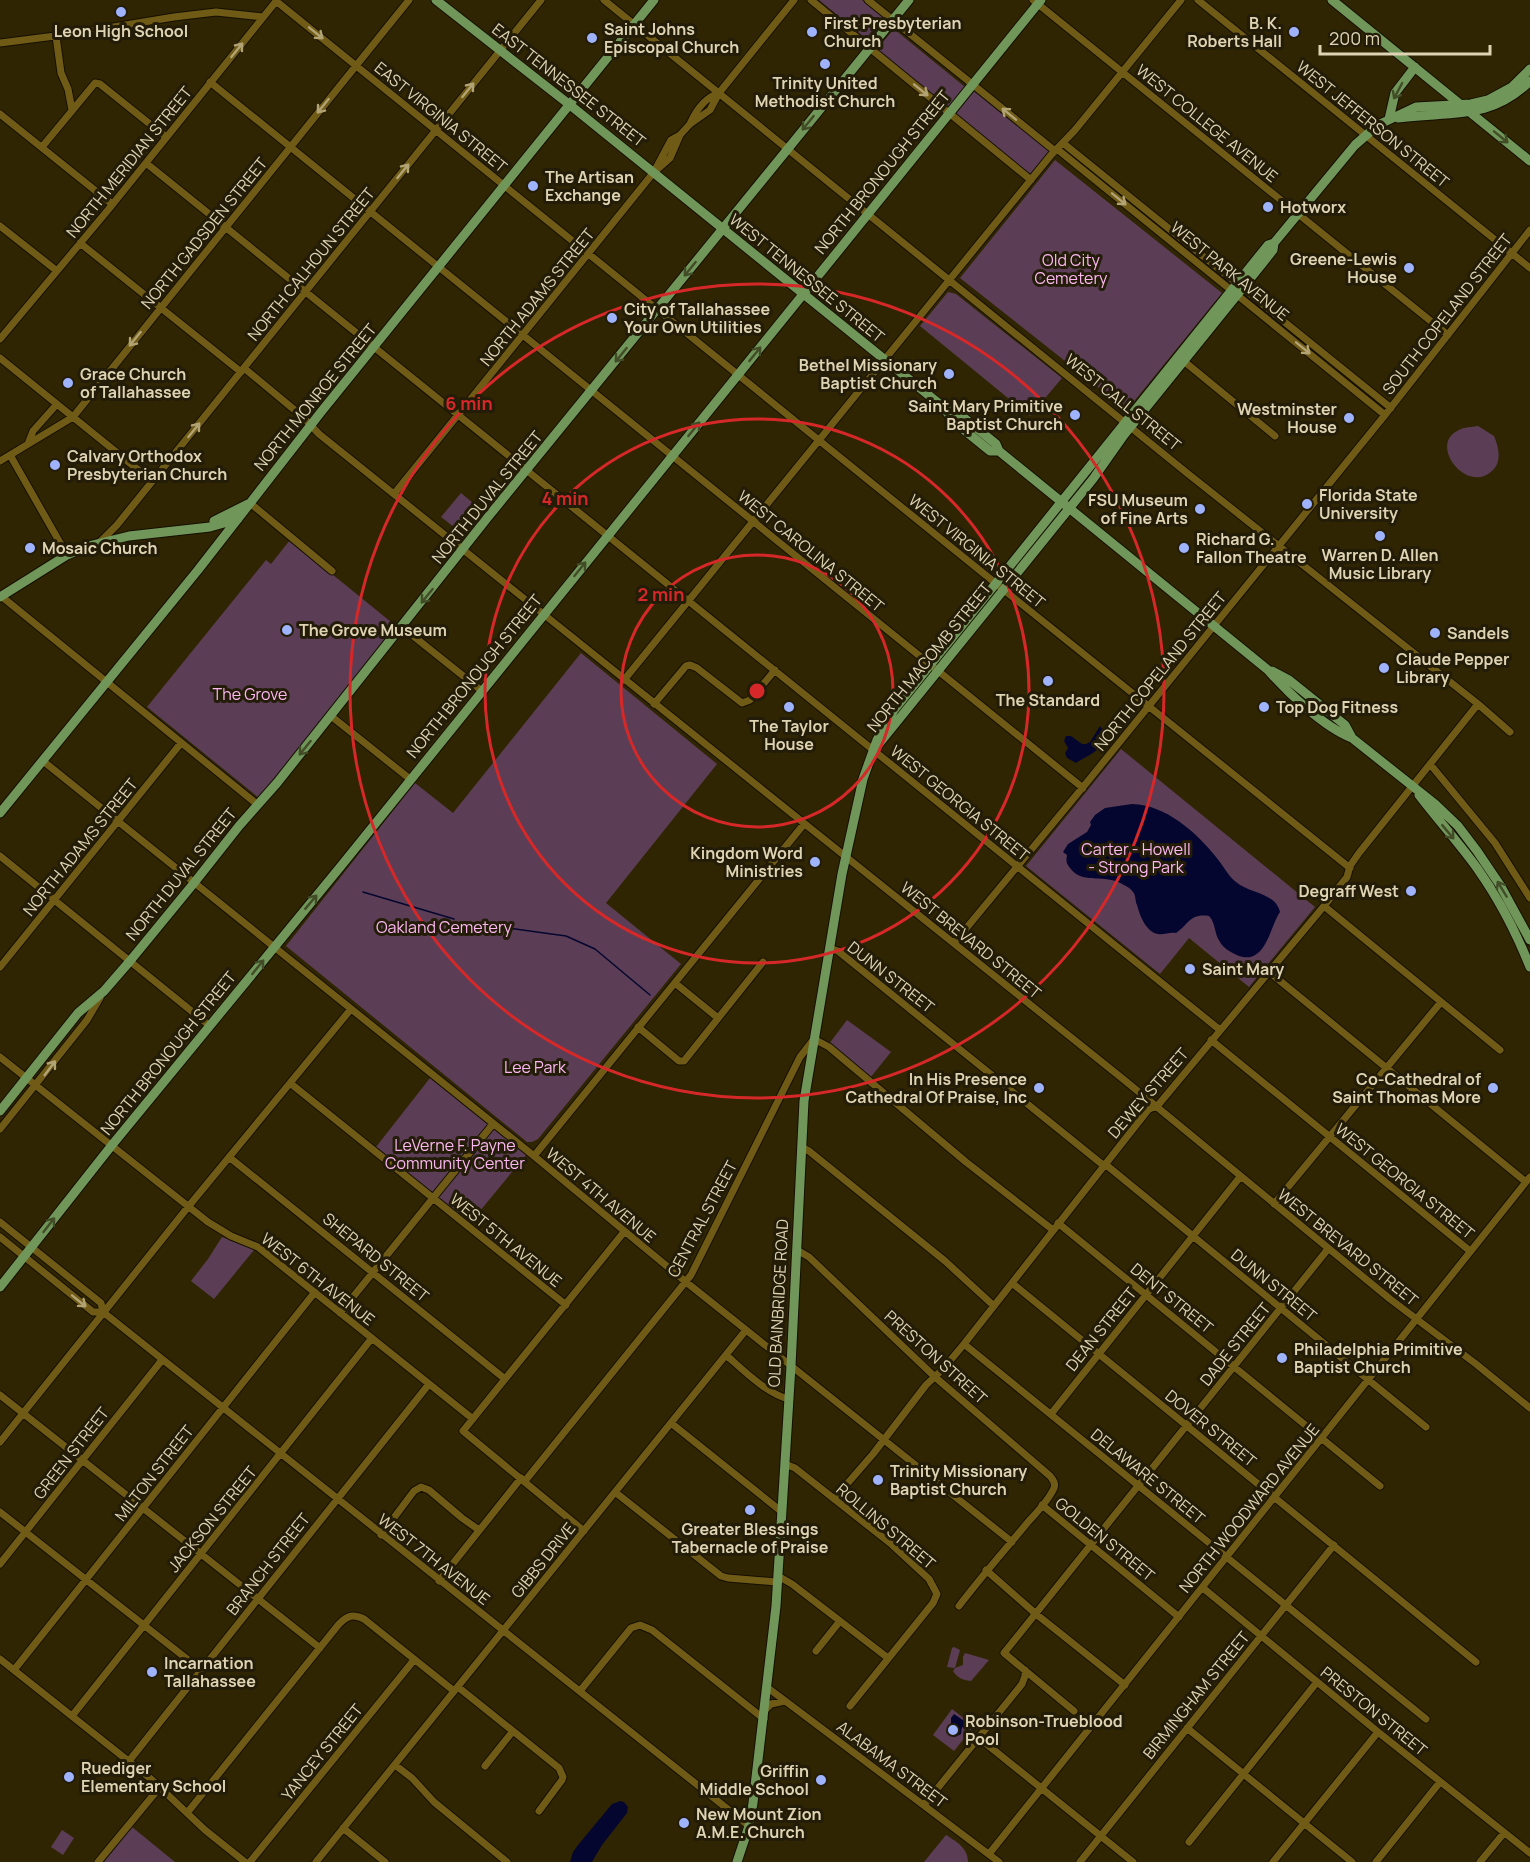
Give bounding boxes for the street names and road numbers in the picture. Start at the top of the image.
street label: EAST TENNESSEE STREET [488,18,651,152]
street label: WEST JEFFERSON STREET [1292,56,1454,193]
street label: EAST VIRGINIA STREET [370,57,512,178]
street label: WEST COLLEGE AVENUE [1132,59,1282,187]
street label: NORTH MERIDIAN STREET [61,81,197,242]
street label: NORTH BRONOUGH STREET [809,85,955,258]
street label: NORTH GADSDEN STREET [136,152,272,313]
street label: NORTH CALHOUN STREET [242,183,380,345]
street label: WEST TENNESSEE STREET [725,208,890,348]
street label: WEST PARK AVENUE [1166,216,1294,326]
street label: NORTH ADAMS STREET [475,223,600,370]
street label: SOUTH COPELAND STREET [1377,229,1517,399]
street label: NORTH MONROE STREET [249,318,382,475]
street label: WEST CALL STREET [1060,348,1186,456]
street label: NORTH DUVAL STREET [427,426,548,568]
street label: WEST CAROLINA STREET [733,485,889,617]
street label: WEST VIRGINIA STREET [904,489,1050,613]
street label: NORTH MACOMB STREET [862,577,996,736]
street label: NORTH COPELAND STREET [1089,587,1231,755]
street label: NORTH BRONOUGH STREET [401,589,547,762]
street label: WEST GEORGIA STREET [886,740,1034,866]
street label: NORTH ADAMS STREET [18,773,143,920]
street label: NORTH DUVAL STREET [121,803,242,945]
street label: WEST BREVARD STREET [896,876,1046,1004]
street label: DUNN STREET [843,936,939,1018]
street label: NORTH BRONOUGH STREET [95,966,241,1139]
street label: DEWEY STREET [1103,1043,1194,1143]
street label: WEST GEORGIA STREET [1331,1118,1479,1244]
street label: WEST 4TH AVENUE [541,1143,661,1247]
street label: CENTRAL STREET [662,1156,742,1281]
street label: WEST BREVARD STREET [1273,1183,1423,1311]
street label: WEST 5TH AVENUE [446,1188,566,1292]
street label: SHEPARD STREET [318,1207,434,1307]
street label: OLD BAINBRIDGE ROAD [763,1218,793,1388]
street label: WEST 6TH AVENUE [257,1228,379,1330]
street label: DUNN STREET [1227,1244,1322,1327]
street label: DENT STREET [1126,1258,1218,1338]
street label: DEAN STREET [1061,1282,1142,1375]
street label: DADE STREET [1195,1298,1276,1390]
street label: PRESTON STREET [880,1305,992,1409]
street label: DOVER STREET [1161,1384,1261,1472]
street label: GREEN STREET [28,1402,114,1504]
street label: NORTH WOODWARD AVENUE [1174,1419,1324,1597]
street label: MILTON STREET [110,1420,199,1526]
street label: DELAWARE STREET [1086,1423,1210,1529]
street label: JACKSON STREET [162,1461,262,1577]
street label: ROLLINS STREET [832,1478,941,1574]
street label: GOLDEN STREET [1051,1492,1160,1586]
street label: BRANCH STREET [221,1508,315,1620]
street label: WEST 7TH AVENUE [373,1508,495,1610]
street label: GIBBS DRIVE [506,1518,580,1602]
street label: BIRMINGHAM STREET [1138,1626,1255,1763]
street label: PRESTON STREET [1316,1661,1432,1761]
street label: YANCEY STREET [276,1699,368,1805]
street label: ALABAMA STREET [832,1715,952,1813]

